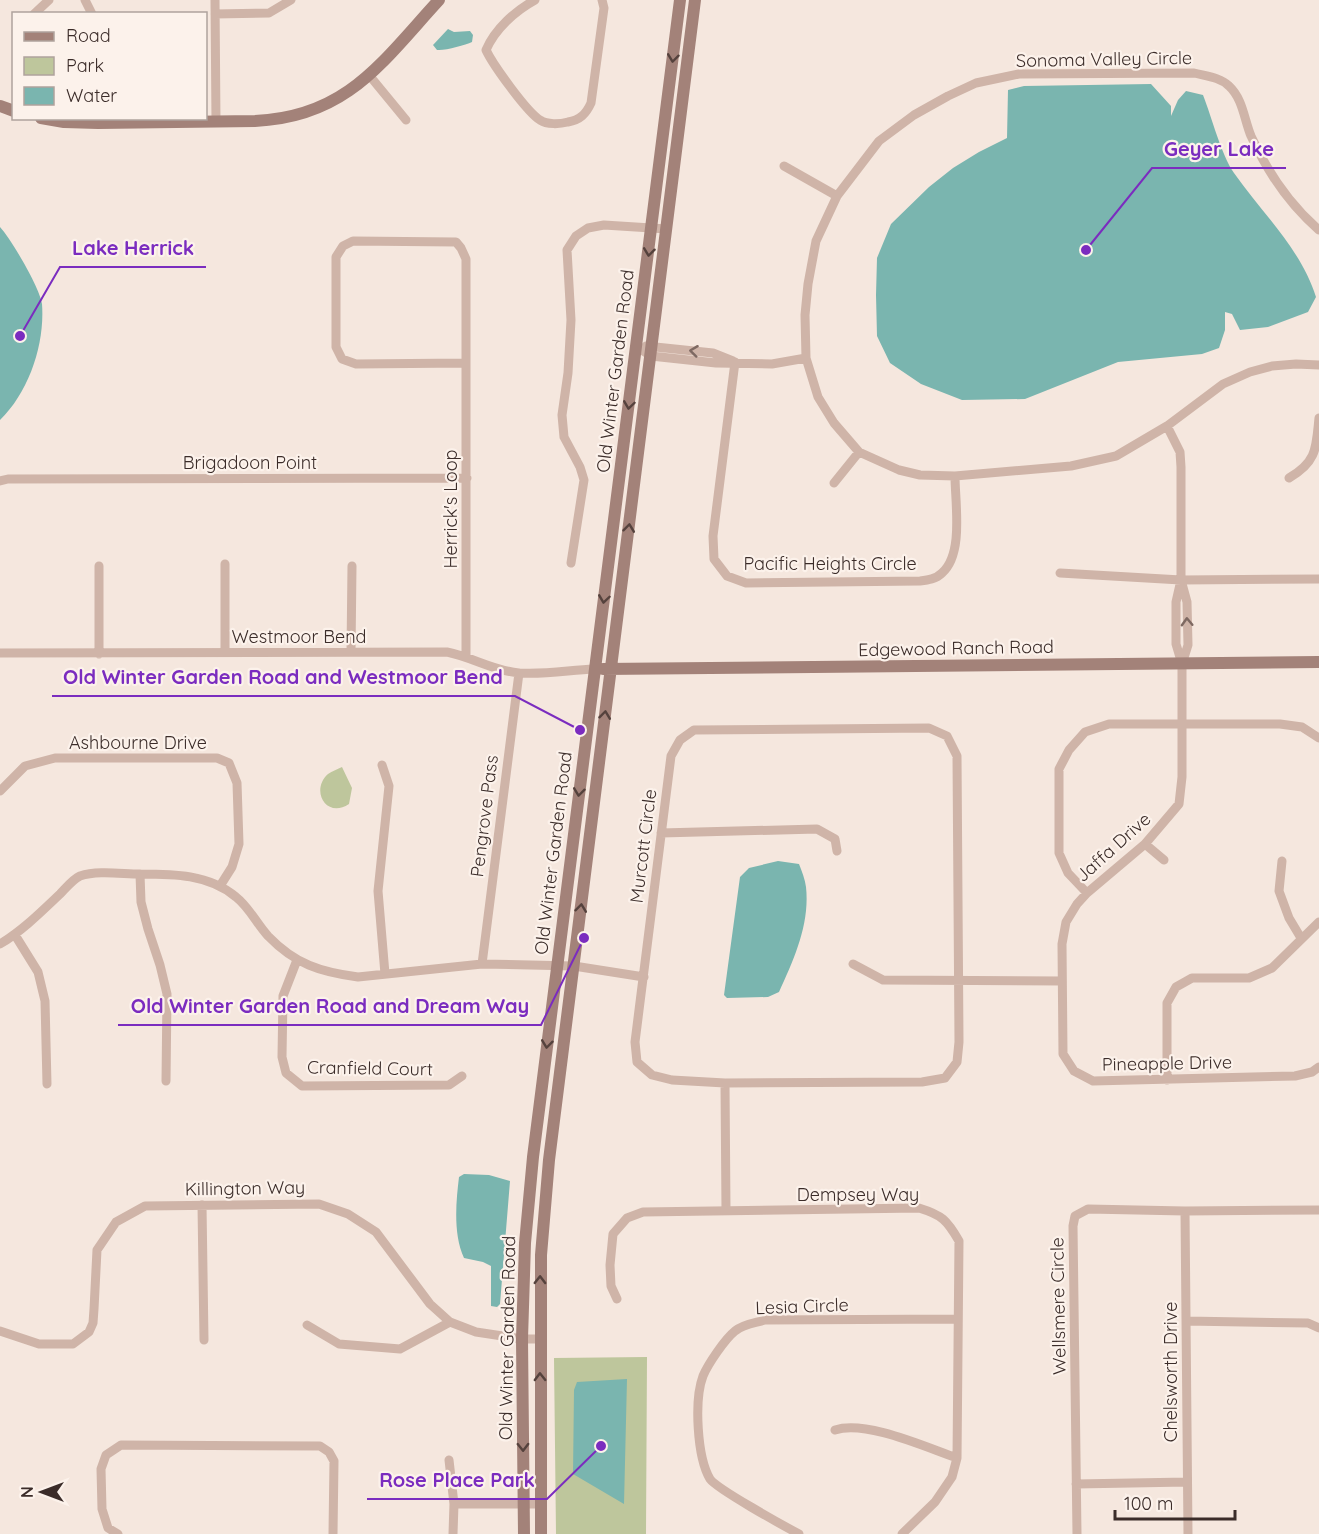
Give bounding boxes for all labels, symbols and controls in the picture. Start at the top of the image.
legend [12,12,207,120]
text: Road [66,24,111,47]
street label: Sonoma Valley Circle [1016,46,1192,72]
one-way arrow [667,53,680,63]
text: Park [66,54,104,77]
text: Water [66,84,117,107]
callout: Geyer Lake [1152,130,1286,168]
text: Geyer Lake [1164,136,1274,161]
callout: Lake Herrick [60,229,206,267]
text: Lake Herrick [72,235,194,260]
one-way arrow [643,247,655,256]
street label: Old Winter Garden Road [591,268,639,474]
one-way arrow [690,345,699,357]
one-way arrow [624,401,636,410]
street label: Herrick's Loop [439,449,462,568]
street label: Brigadoon Point [183,451,317,474]
one-way arrow [622,523,634,532]
street label: Pacific Heights Circle [743,552,917,575]
one-way arrow [598,594,610,603]
one-way arrow [1181,618,1194,627]
street label: Westmoor Bend [231,625,367,648]
street label: Edgewood Ranch Road [858,635,1054,661]
callout: Old Winter Garden Road and Westmoor Bend [52,658,515,696]
text: Old Winter Garden Road and Westmoor Bend [63,664,503,689]
one-way arrow [598,711,610,720]
street label: Ashbourne Drive [69,731,207,754]
street label: Old Winter Garden Road [529,750,577,956]
street label: Pengrove Pass [465,754,503,878]
one-way arrow [573,788,586,797]
street label: Murcott Circle [625,788,661,904]
street label: Jaffa Drive [1071,807,1155,887]
one-way arrow [574,903,587,913]
callout: Old Winter Garden Road and Dream Way [118,987,541,1025]
text: Old Winter Garden Road and Dream Way [131,993,529,1018]
one-way arrow [542,1039,554,1048]
street label: Pineapple Drive [1102,1050,1232,1076]
street label: Cranfield Court [307,1055,433,1081]
street label: Killington Way [185,1175,305,1201]
street label: Dempsey Way [797,1183,919,1206]
street label: Old Winter Garden Road [494,1236,520,1440]
street label: Wellsmere Circle [1045,1237,1071,1375]
one-way arrow [534,1276,546,1285]
street label: Lesia Circle [755,1293,849,1319]
street label: Chelsworth Drive [1159,1302,1182,1442]
one-way arrow [534,1372,546,1381]
one-way arrow [517,1443,529,1452]
callout: Rose Place Park [367,1461,547,1499]
north arrow [12,1462,72,1522]
text: Rose Place Park [379,1467,535,1492]
scale bar [1115,1483,1235,1521]
text: N [17,1486,37,1498]
text: 100 m [1124,1492,1173,1515]

